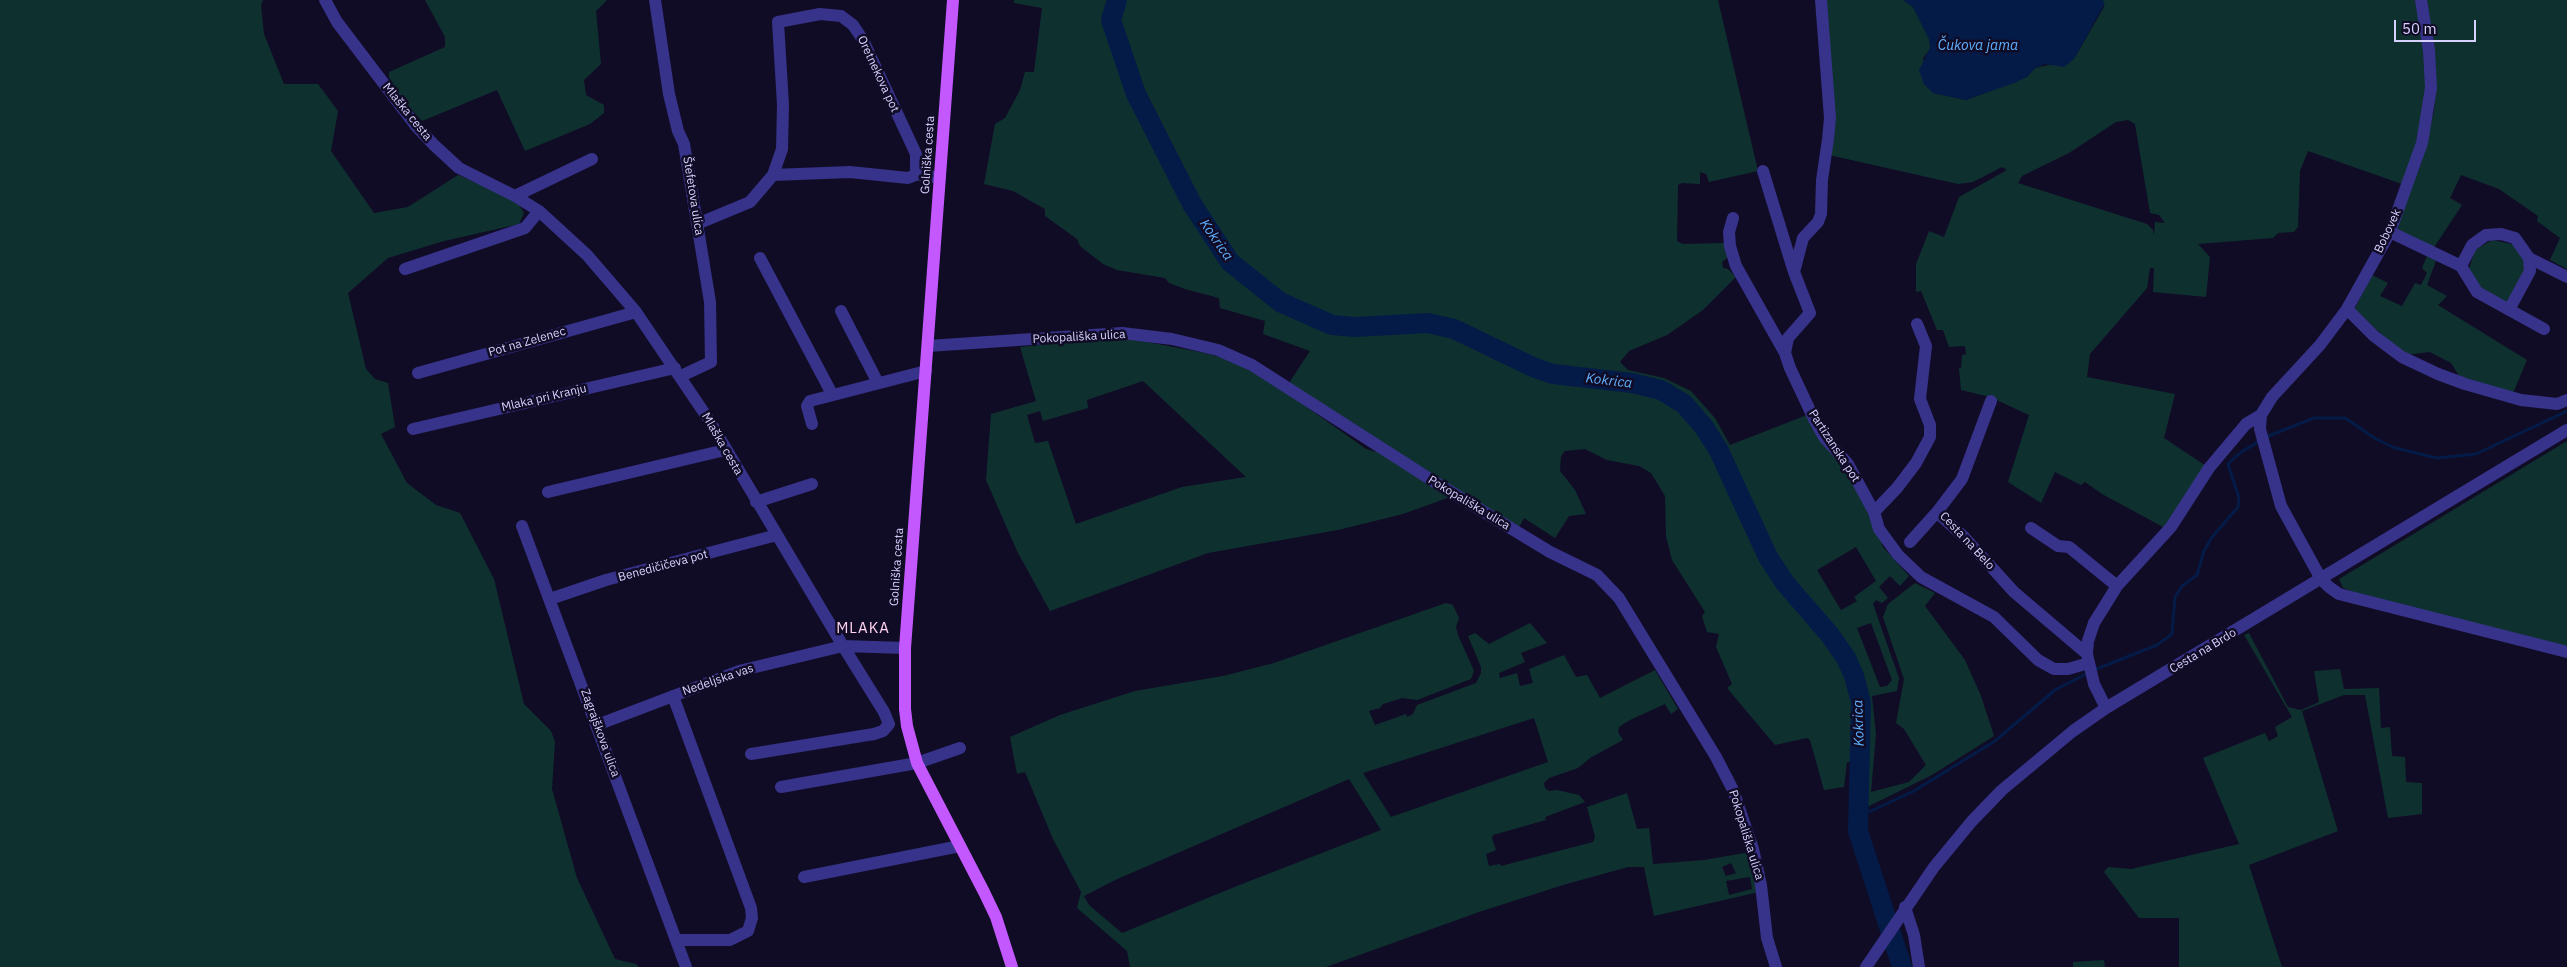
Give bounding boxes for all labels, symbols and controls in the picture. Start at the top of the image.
scale bar [2397,10,2480,42]
text: 50 m [2402,19,2437,38]
street label: Oretnekova pot [854,33,902,115]
water label: Čukova jama [1938,38,2018,54]
street label: Mlaška cesta [379,80,435,144]
street label: Golniška cesta [918,115,938,195]
street label: Štefetova ulica [680,156,706,236]
street label: Bobovek [2372,207,2404,255]
water label: Kokrica [1196,216,1236,264]
street label: Pot na Zelenec [487,324,567,360]
street label: Pokopališka ulica [1032,327,1126,347]
water label: Kokrica [1585,370,1633,392]
street label: Mlaka pri Kranju [500,381,588,415]
street label: Partizanska pot [1805,407,1863,485]
street label: Mlaška cesta [698,410,746,478]
street label: Pokopališka ulica [1425,473,1513,533]
street label: Cesta na Belo [1937,509,1997,573]
street label: Golniška cesta [887,527,907,607]
street label: Benedičičeva pot [617,547,709,585]
district label: MLAKA [836,620,890,638]
street label: Cesta na Brdo [2167,625,2239,677]
street label: Nedeljska vas [681,661,755,699]
street label: Zagrajškova ulica [577,687,623,779]
water label: Kokrica [1850,699,1868,747]
street label: Pokopališka ulica [1726,788,1766,882]

